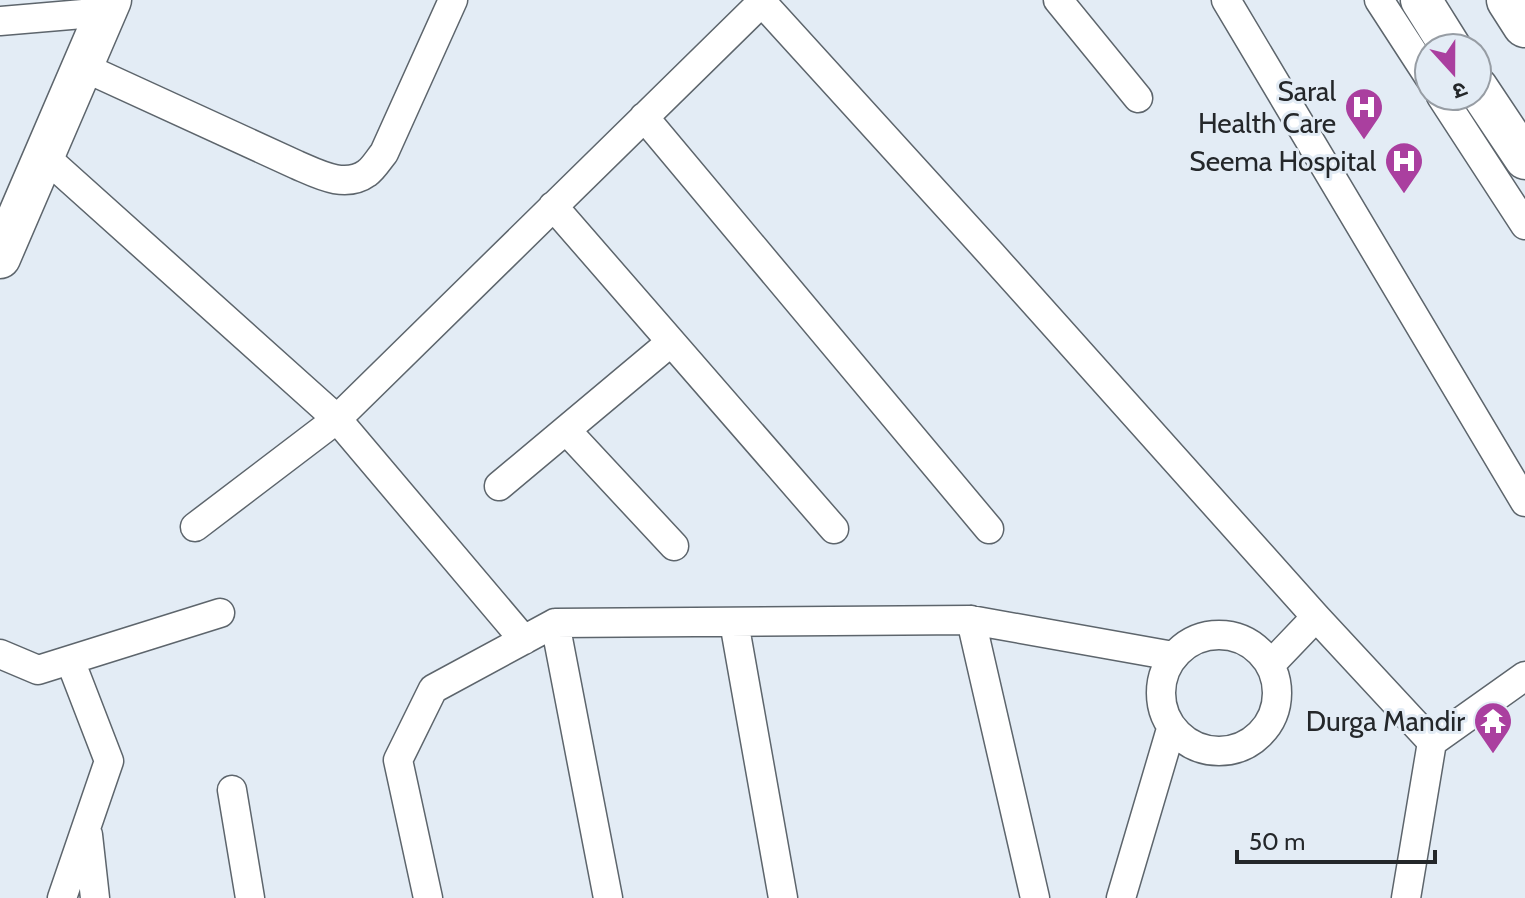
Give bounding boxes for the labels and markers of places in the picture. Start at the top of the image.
place label: Saral Health Care [1198,74,1336,140]
hospital icon: Saral Health Care [1343,86,1385,141]
hospital icon: Seema Hospital [1383,140,1425,195]
place label: Seema Hospital [1189,144,1376,178]
temple icon: Durga Mandir [1472,700,1514,755]
place label: Durga Mandir [1306,704,1465,738]

